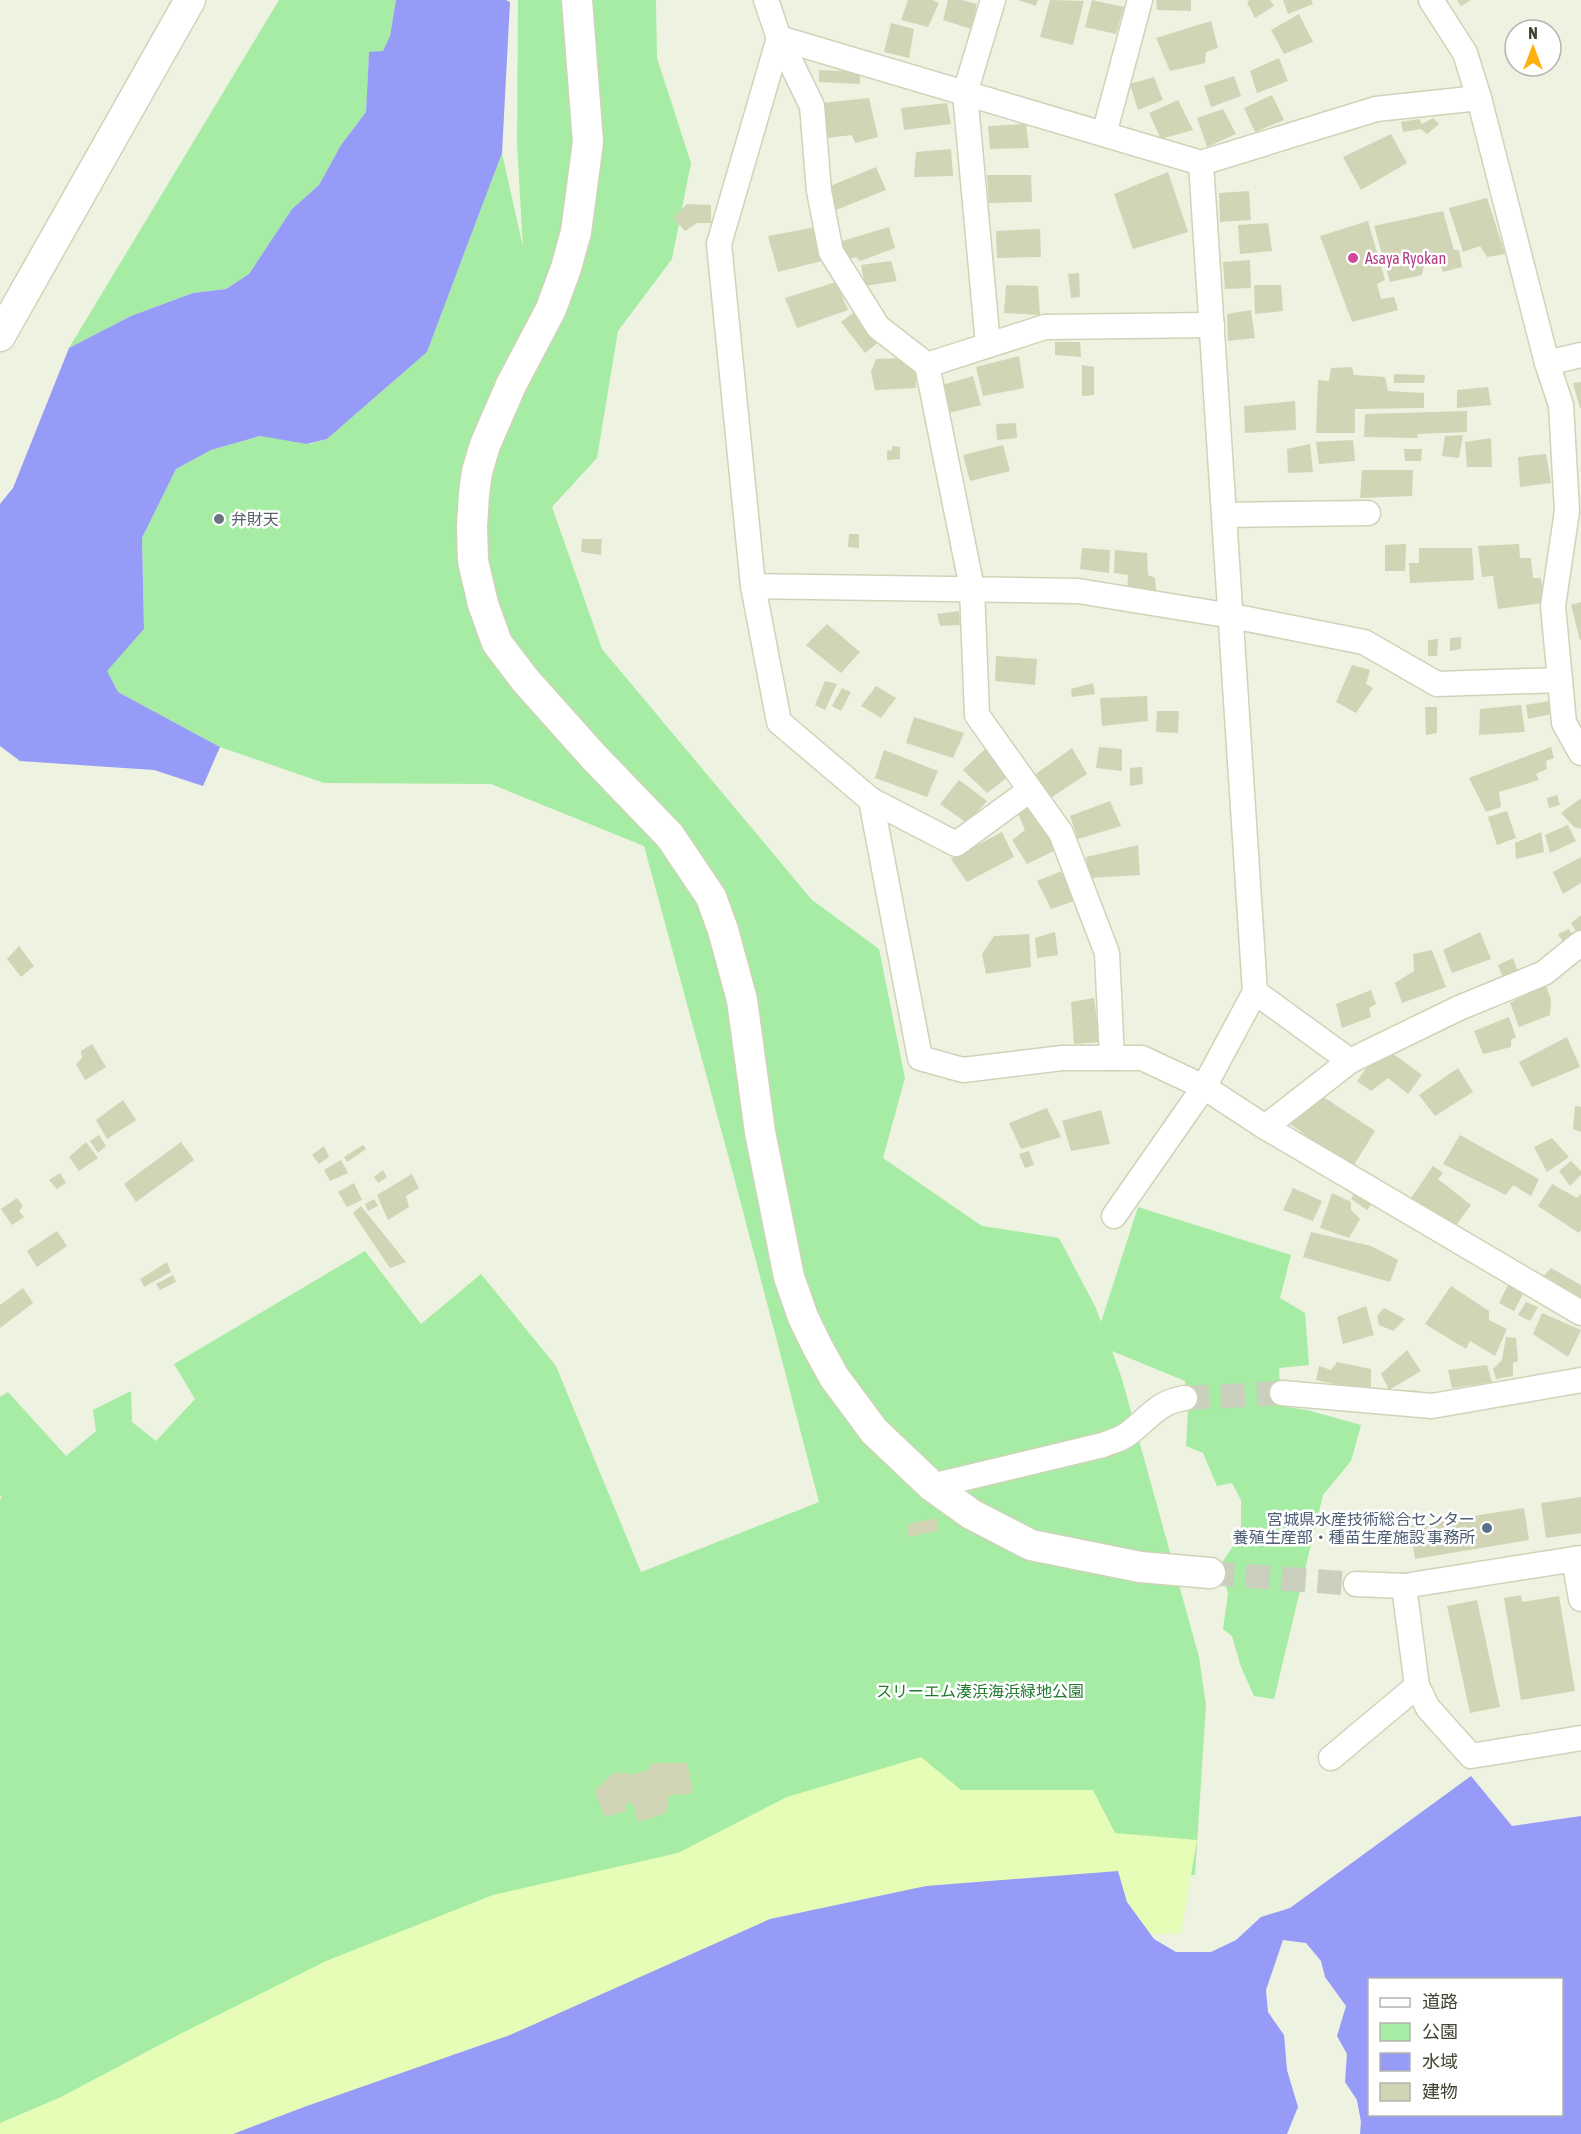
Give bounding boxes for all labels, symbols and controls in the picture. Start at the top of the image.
north arrow [1503,18,1563,78]
text: N [1528,24,1538,42]
place label: Asaya Ryokan [1365,249,1446,268]
marker: Asaya Ryokan [1346,251,1360,265]
place label: 弁財天 [231,510,279,528]
marker: 弁財天 [212,512,226,526]
place label: 宮城県水産技術総合センター 養殖生産部・種苗生産施設 事務所 [1233,1510,1475,1546]
marker: 宮城県水産技術総合センター 養殖生産部・種苗生産施設 事務所 [1480,1521,1494,1535]
park label: スリーエム湊浜海浜緑地公園 [876,1682,1084,1700]
legend [1368,1978,1563,2116]
text: 道路 [1422,1991,1458,2012]
text: 公園 [1422,2021,1458,2042]
text: 水域 [1422,2051,1458,2072]
text: 建物 [1422,2081,1458,2102]

